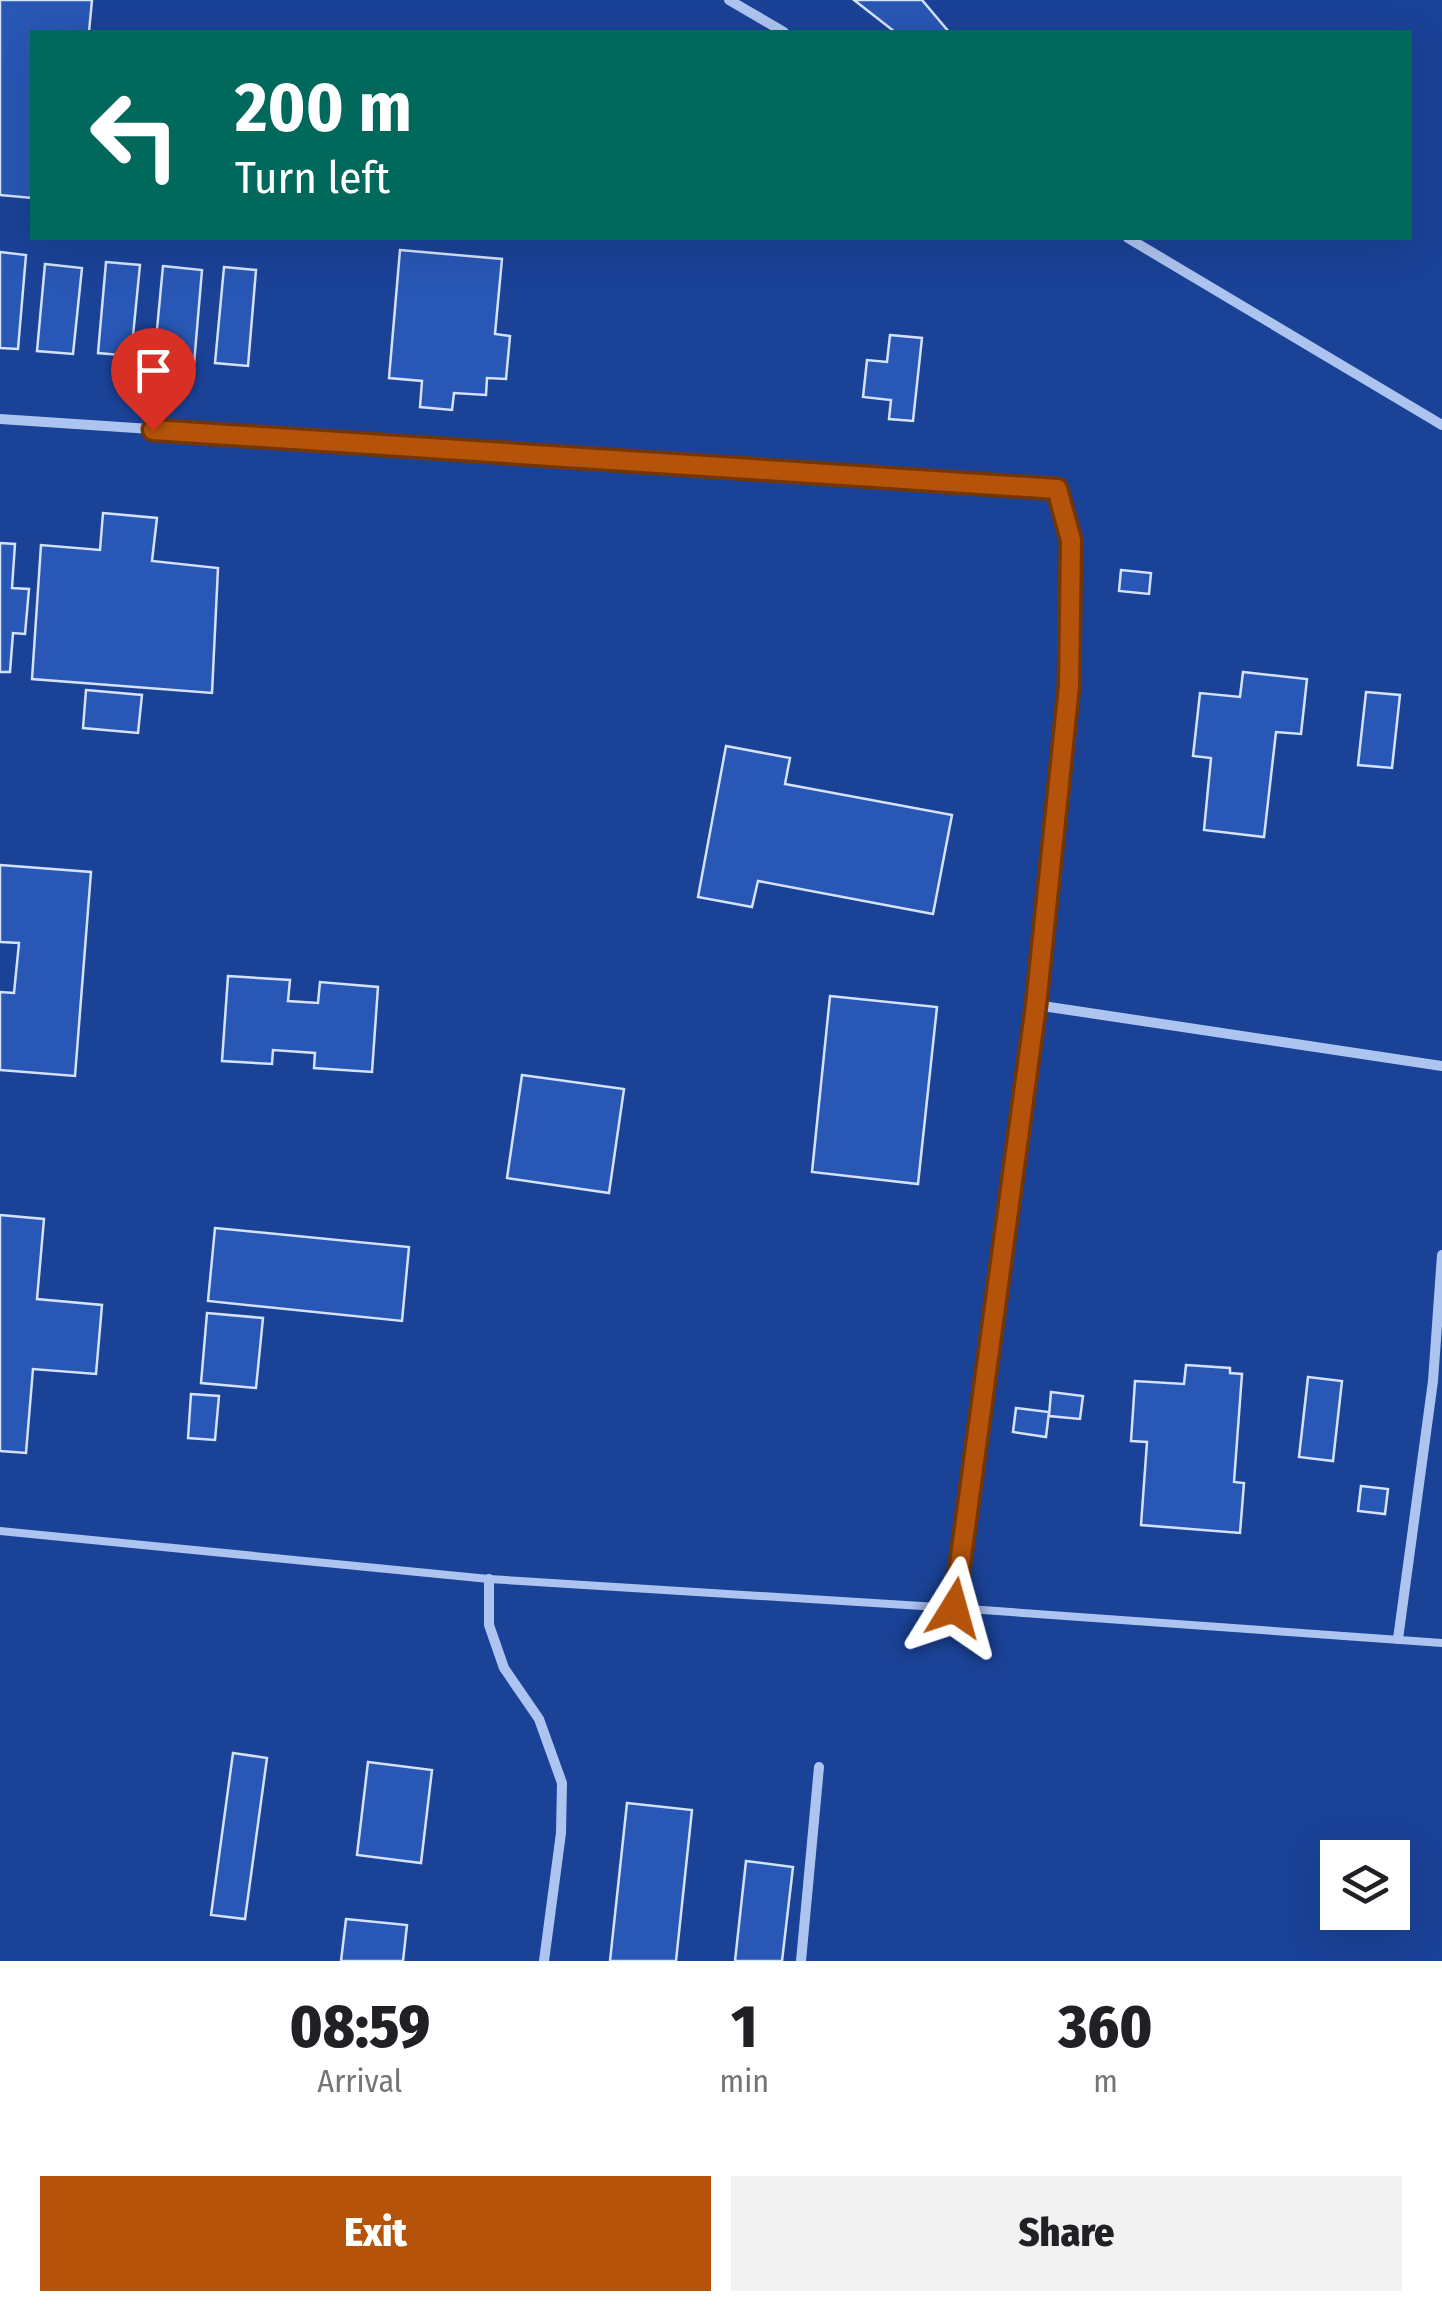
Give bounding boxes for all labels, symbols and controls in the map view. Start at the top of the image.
text: 200 m [235,66,412,150]
icon: left [70,70,200,200]
text: Turn left [235,151,390,205]
pin [111,328,196,431]
icon: arrive [126,343,181,398]
position arrow [902,1556,1006,1660]
map controls [1320,1840,1410,1930]
button: layers [1320,1840,1410,1930]
text: 08:59 [289,1991,430,2063]
text: 1 [731,1991,757,2063]
text: 360 [1059,1991,1153,2063]
text: Arrival [317,2062,402,2100]
text: min [720,2062,769,2100]
text: m [1093,2062,1118,2100]
button: Exit [40,2176,711,2291]
button: Share [731,2176,1402,2291]

